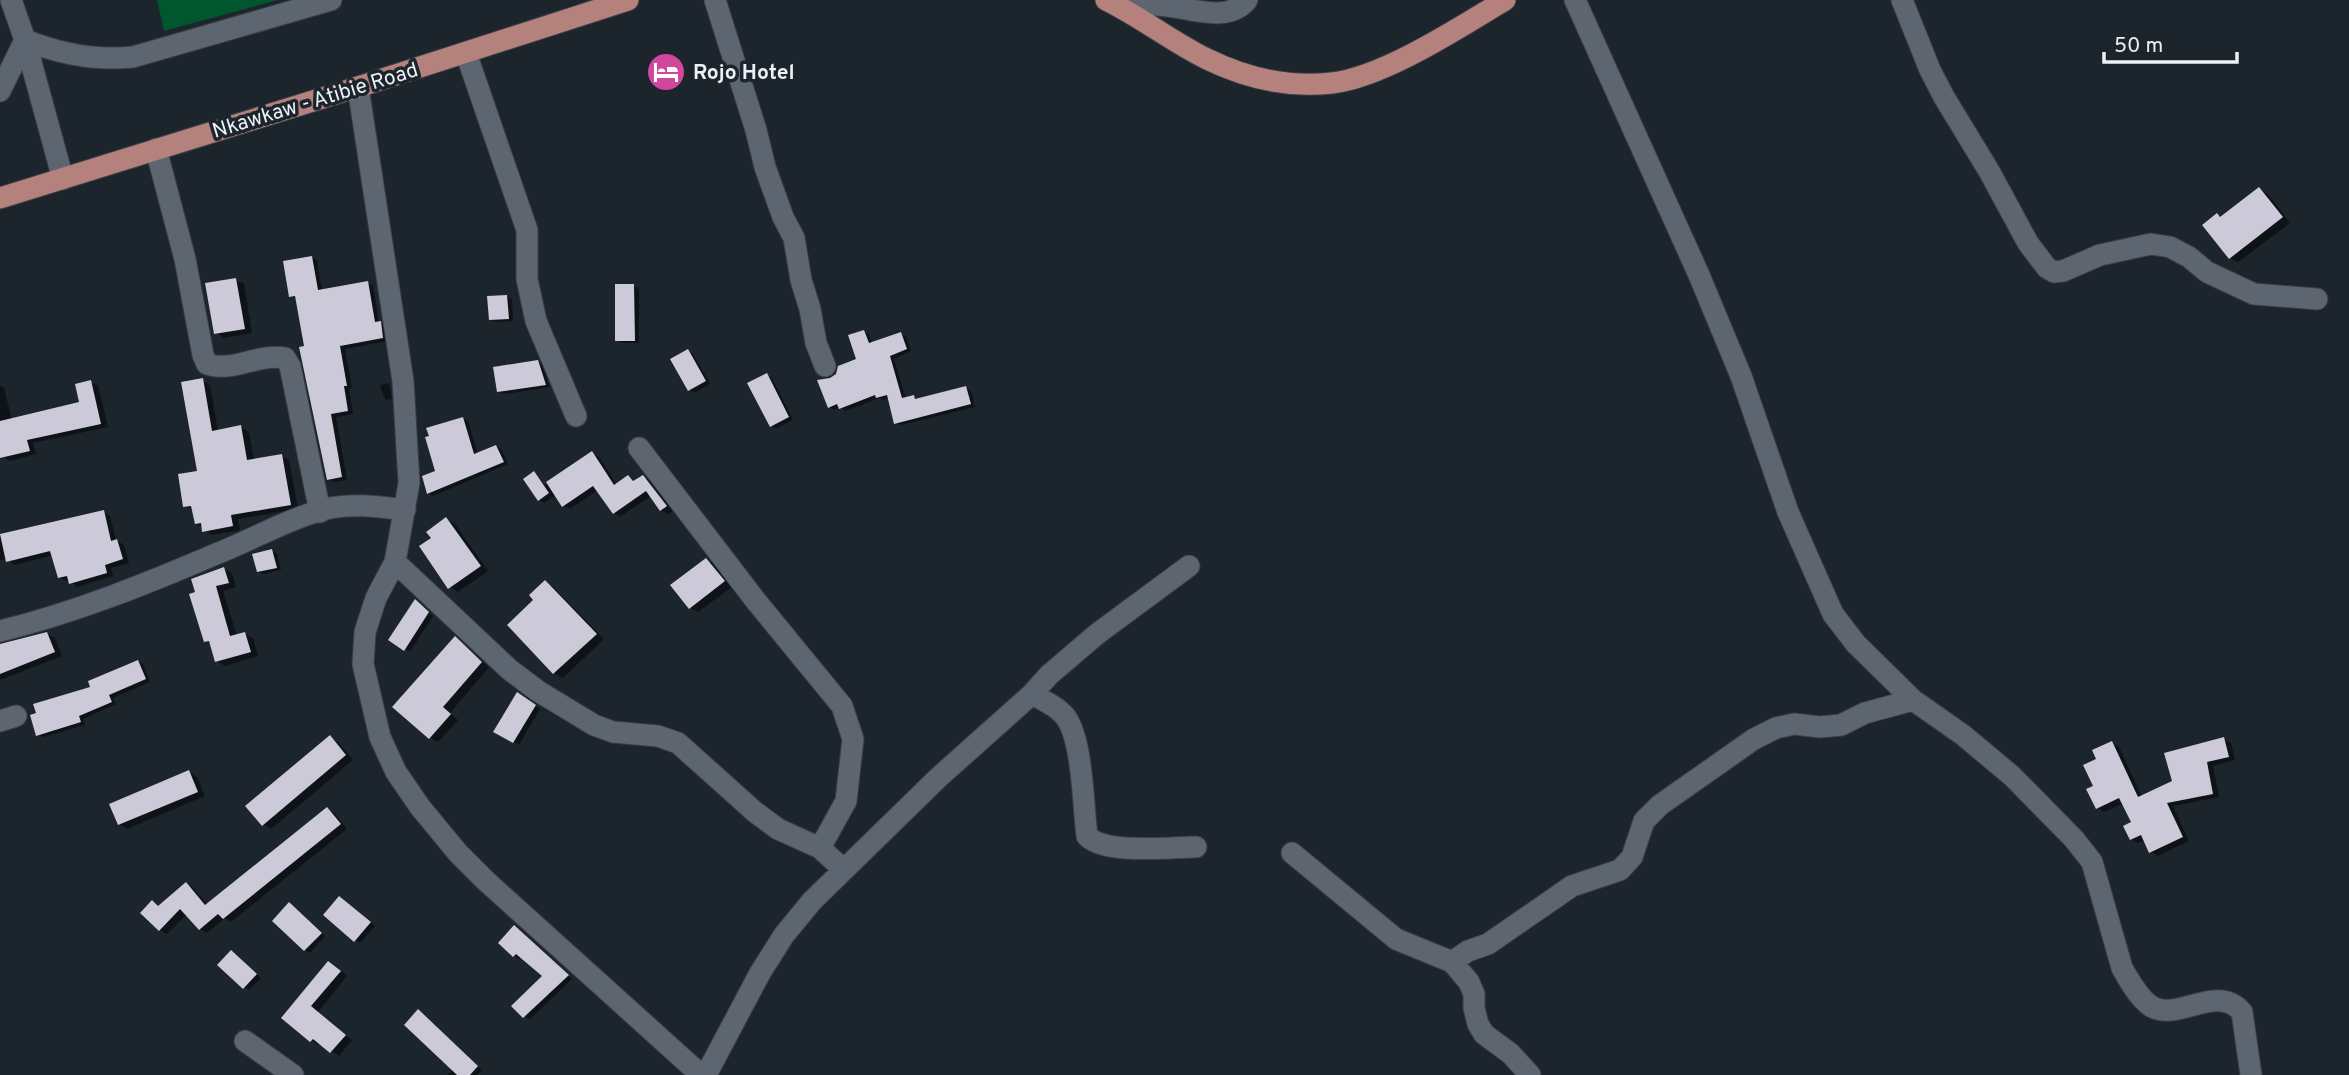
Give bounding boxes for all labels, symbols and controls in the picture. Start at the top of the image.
scale bar [2104,21,2237,65]
text: 50 m [2114,33,2163,60]
hotel icon: Rojo Hotel [645,51,687,93]
street label: Nkawkaw - Atibie Road [209,57,422,146]
place label: Rojo Hotel [693,60,795,87]

